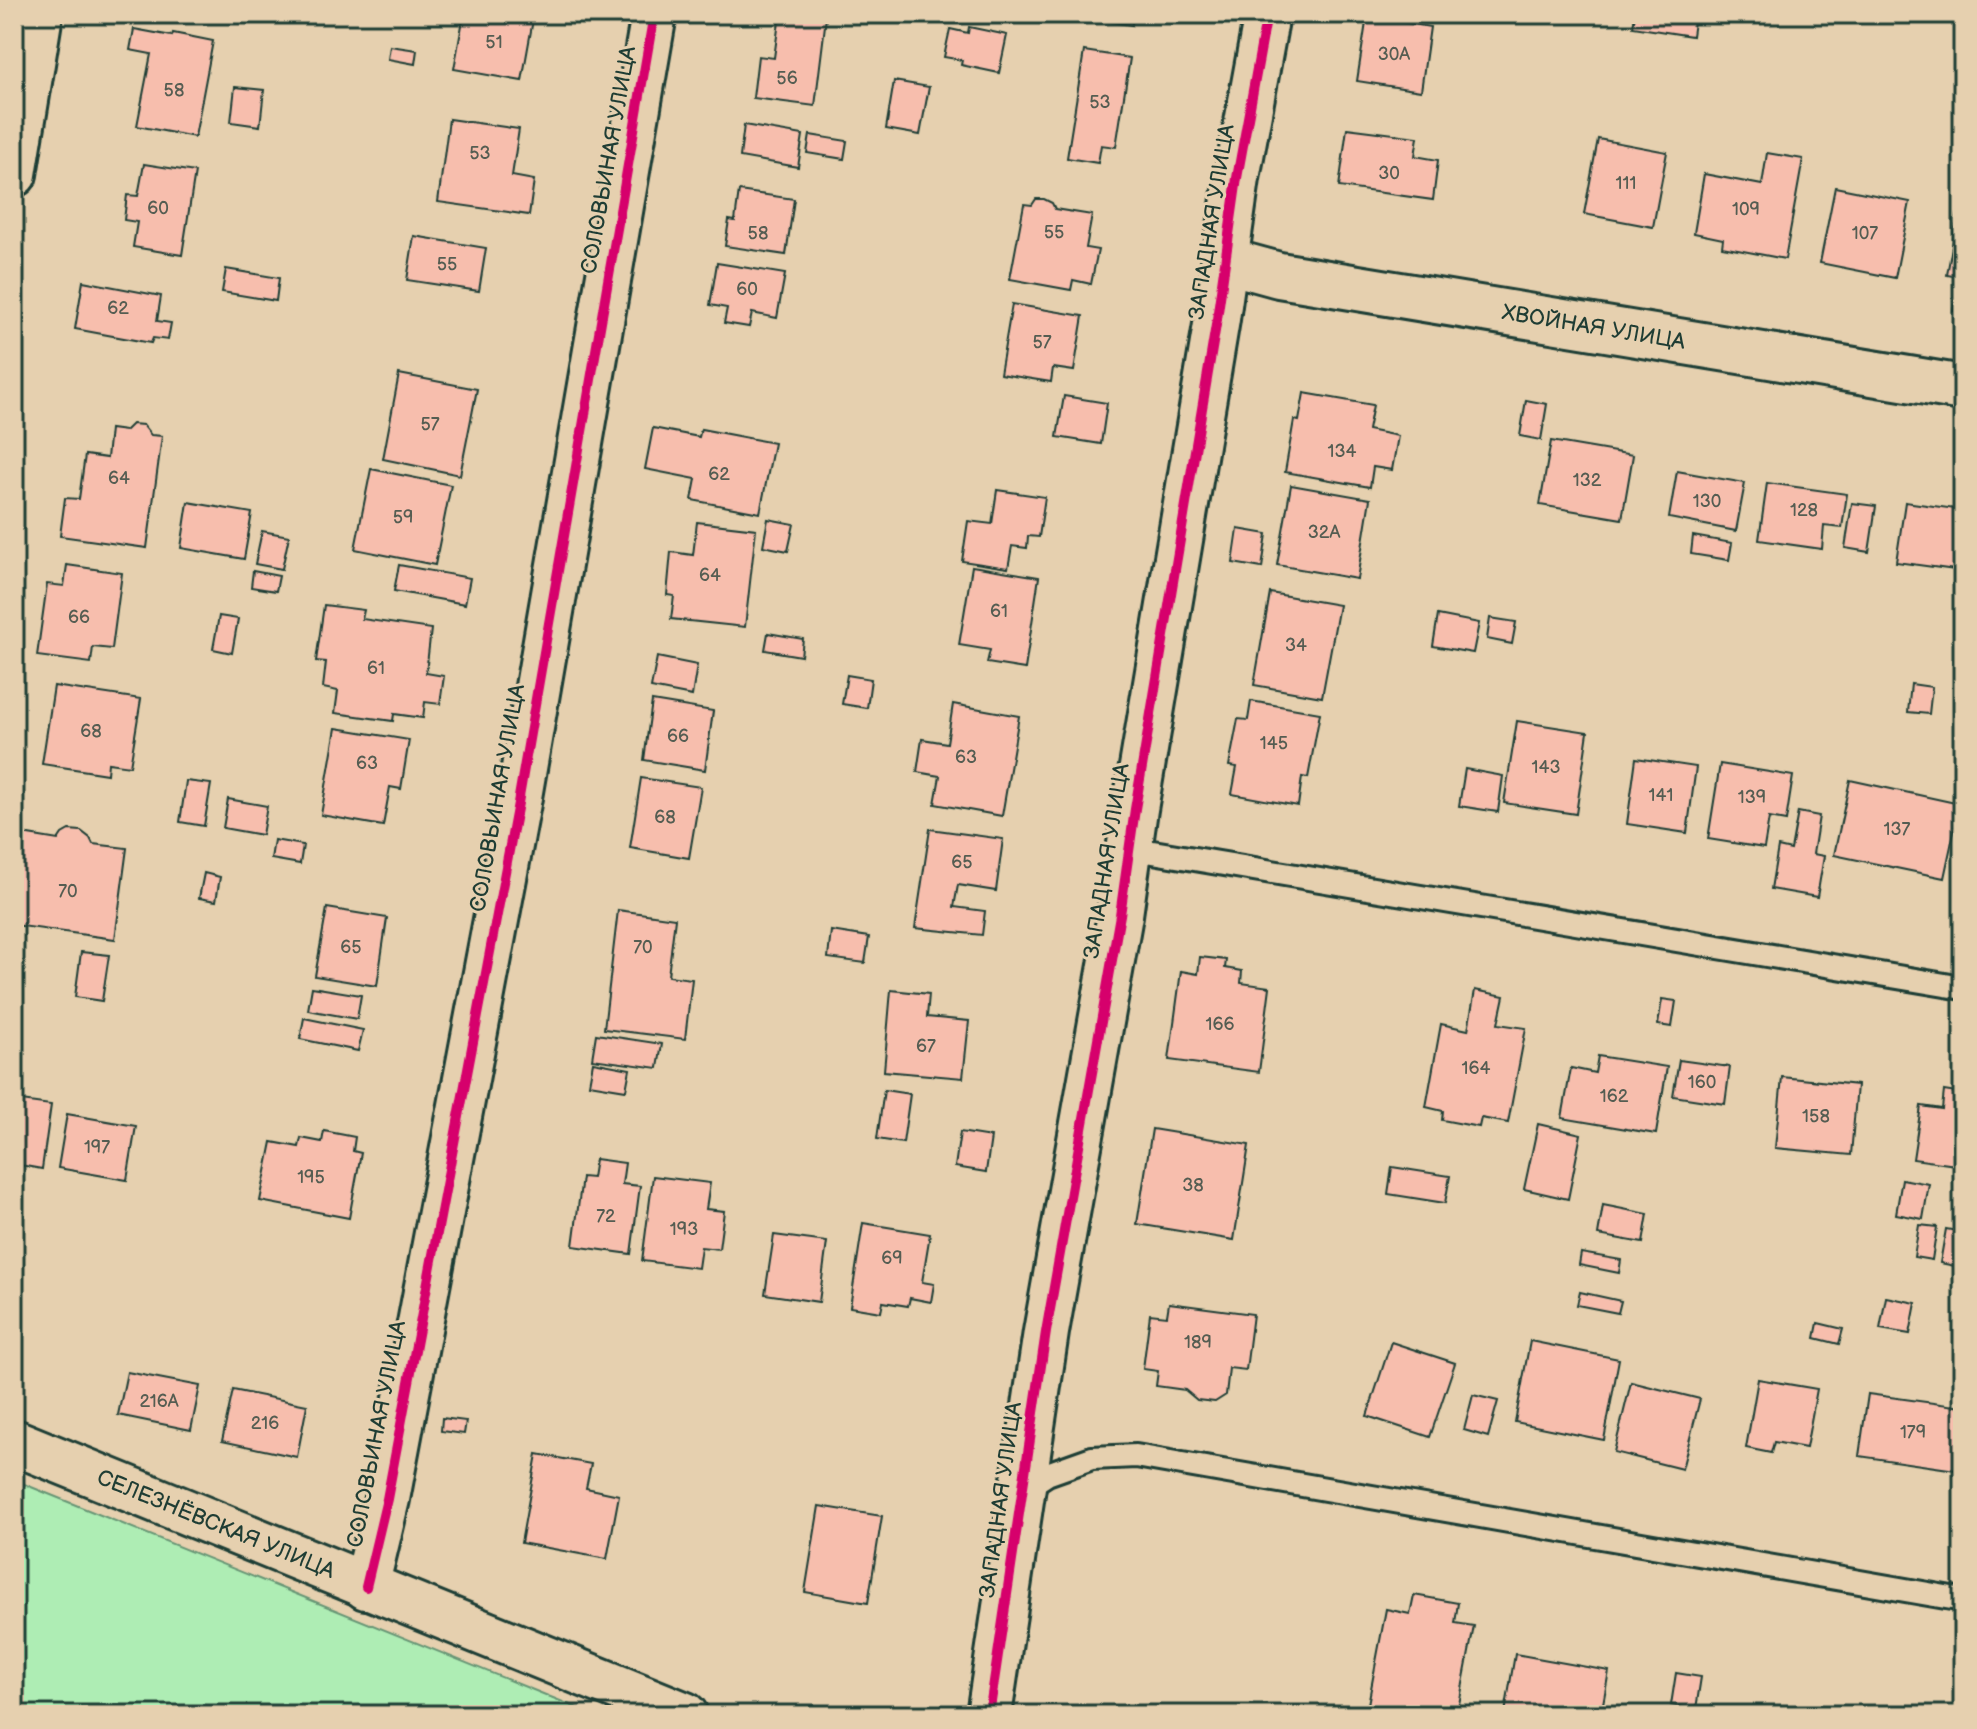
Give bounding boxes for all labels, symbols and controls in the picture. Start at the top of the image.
house number: 51 [485,32,503,53]
street label: СОЛОВЬИНАЯ УЛИЦА [576,43,642,276]
house number: 30А [1378,44,1410,65]
house number: 56 [776,68,798,89]
house number: 58 [164,80,184,101]
house number: 53 [1089,92,1111,113]
street label: ЗАПАДНАЯ УЛИЦА [1183,122,1241,322]
house number: 53 [469,143,491,164]
house number: 30 [1378,163,1400,184]
house number: 111 [1616,173,1636,194]
house number: 60 [147,198,169,219]
house number: 109 [1732,199,1760,220]
house number: 55 [1044,222,1064,243]
house number: 58 [748,223,768,244]
house number: 107 [1852,223,1878,244]
house number: 55 [437,254,457,275]
house number: 60 [736,279,758,300]
house number: 62 [107,298,129,319]
street label: ХВОЙНАЯ УЛИЦА [1500,299,1688,356]
house number: 57 [1032,332,1052,353]
house number: 57 [420,414,440,435]
house number: 134 [1327,441,1357,462]
house number: 62 [708,464,730,485]
house number: 64 [108,468,130,489]
house number: 132 [1573,470,1602,491]
house number: 130 [1693,491,1721,512]
house number: 128 [1790,500,1818,521]
house number: 59 [393,507,413,528]
house number: 32А [1308,522,1340,543]
house number: 64 [699,565,721,586]
house number: 61 [990,601,1008,622]
house number: 66 [68,607,90,628]
house number: 34 [1285,635,1307,656]
house number: 61 [367,658,385,679]
street label: СОЛОВЬИНАЯ УЛИЦА [465,681,531,914]
house number: 68 [80,721,102,742]
house number: 66 [667,726,689,747]
house number: 145 [1260,733,1288,754]
house number: 63 [955,747,977,768]
house number: 63 [356,753,378,774]
house number: 143 [1531,757,1561,778]
street label: ЗАПАДНАЯ УЛИЦА [1078,761,1136,961]
house number: 141 [1649,785,1673,806]
house number: 139 [1738,787,1766,808]
house number: 68 [654,807,676,828]
house number: 137 [1884,819,1911,840]
house number: 65 [951,852,973,873]
house number: 70 [58,881,78,902]
house number: 65 [340,937,362,958]
house number: 70 [633,937,653,958]
house number: 166 [1206,1014,1234,1035]
house number: 67 [916,1036,936,1057]
house number: 164 [1462,1058,1490,1079]
house number: 160 [1688,1072,1716,1093]
house number: 162 [1600,1086,1629,1107]
house number: 158 [1802,1106,1830,1127]
house number: 197 [84,1137,110,1158]
house number: 195 [297,1167,325,1188]
house number: 38 [1182,1175,1204,1196]
house number: 72 [596,1206,616,1227]
house number: 193 [670,1219,698,1240]
house number: 69 [881,1248,903,1269]
street label: СОЛОВЬИНАЯ УЛИЦА [342,1318,412,1550]
house number: 189 [1184,1332,1212,1353]
house number: 216А [139,1391,179,1412]
street label: ЗАПАДНАЯ УЛИЦА [974,1400,1028,1600]
house number: 216 [251,1413,279,1434]
house number: 179 [1900,1422,1926,1443]
street label: СЕЛЕЗНЁВСКАЯ УЛИЦА [93,1464,339,1585]

